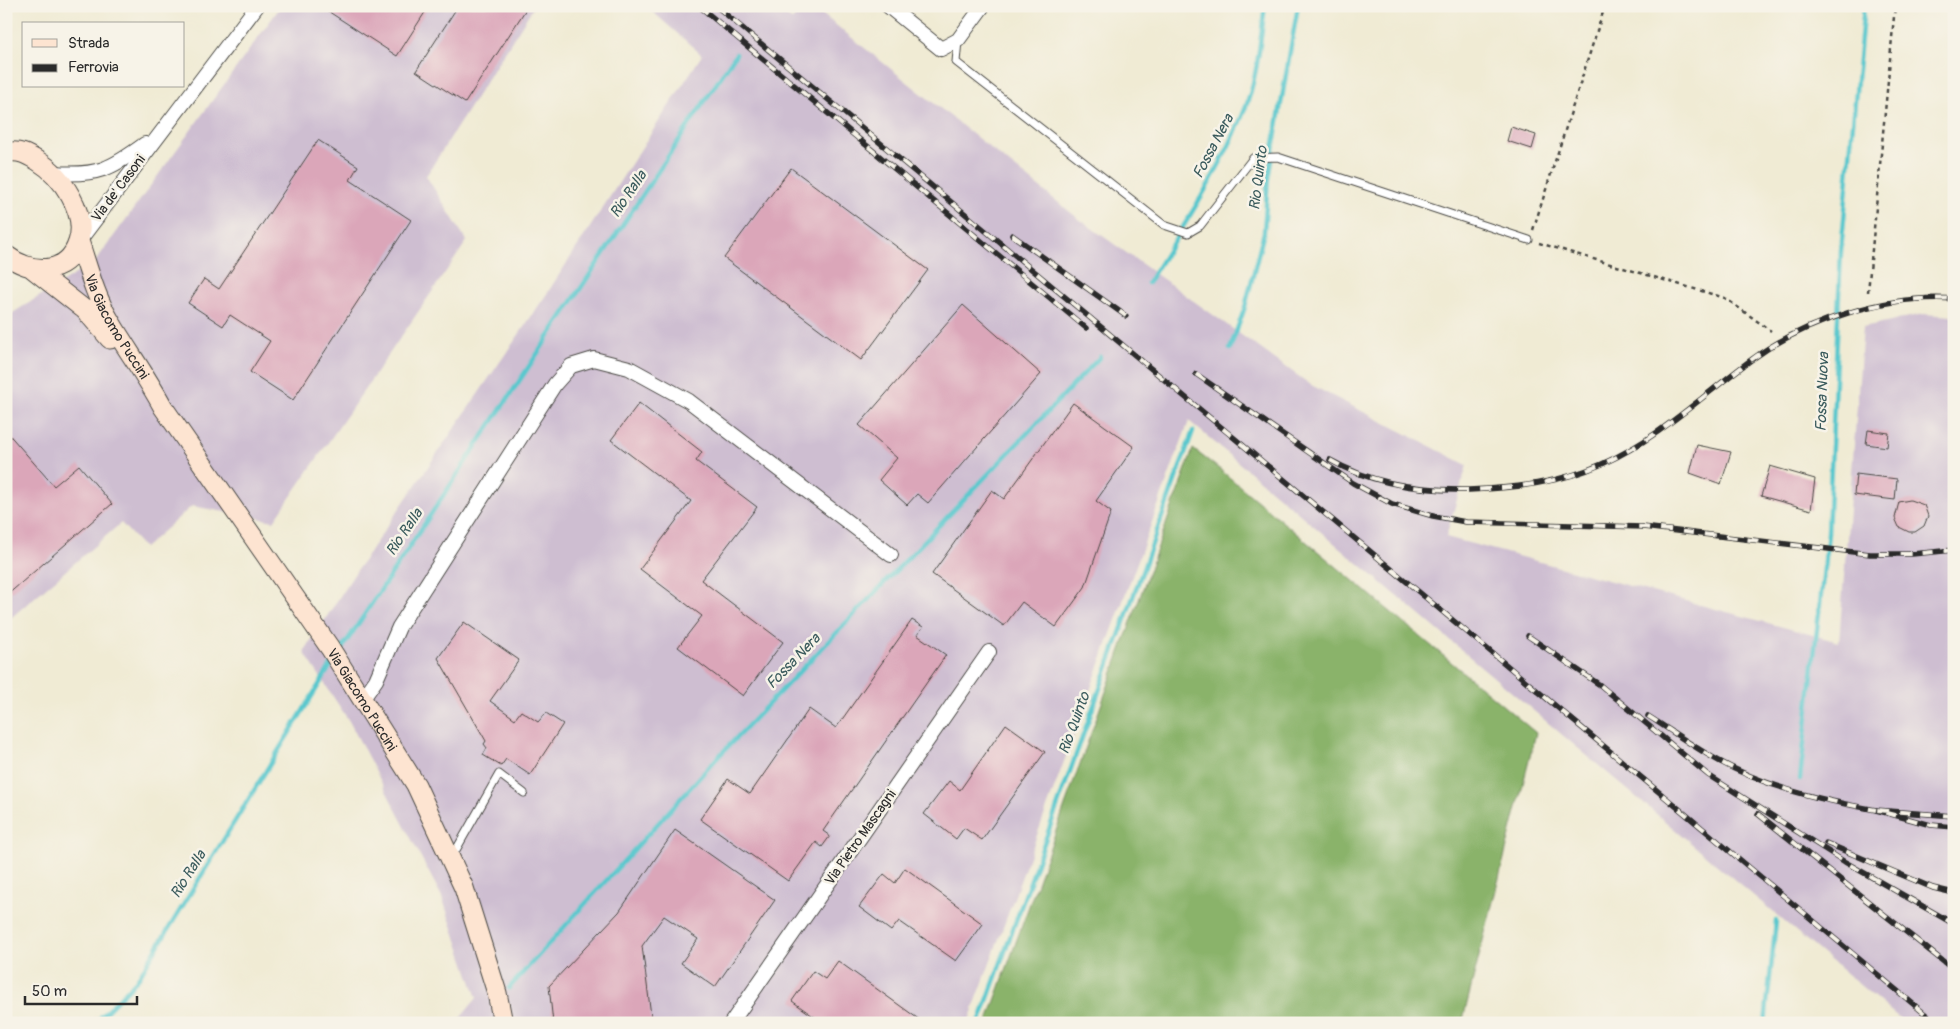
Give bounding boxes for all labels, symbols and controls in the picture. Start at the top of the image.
legend [22,22,185,88]
text: Strada [68,34,109,53]
text: Ferrovia [68,58,119,77]
water label: Fossa Nera [1189,110,1239,182]
water label: Rio Quinto [1245,144,1272,211]
street label: Via de' Casoni [88,151,149,225]
water label: Rio Ralla [606,166,652,221]
street label: Via Giacomo Puccini [81,272,153,383]
water label: Fossa Nuova [1812,351,1833,432]
water label: Rio Ralla [382,504,428,559]
water label: Fossa Nera [762,629,825,693]
street label: Via Giacomo Puccini [323,645,401,755]
water label: Rio Quinto [1055,689,1095,757]
street label: Via Pietro Mascagni [821,786,900,888]
water label: Rio Ralla [166,846,211,902]
scale bar [25,974,138,1006]
text: 50 m [32,982,67,1001]

